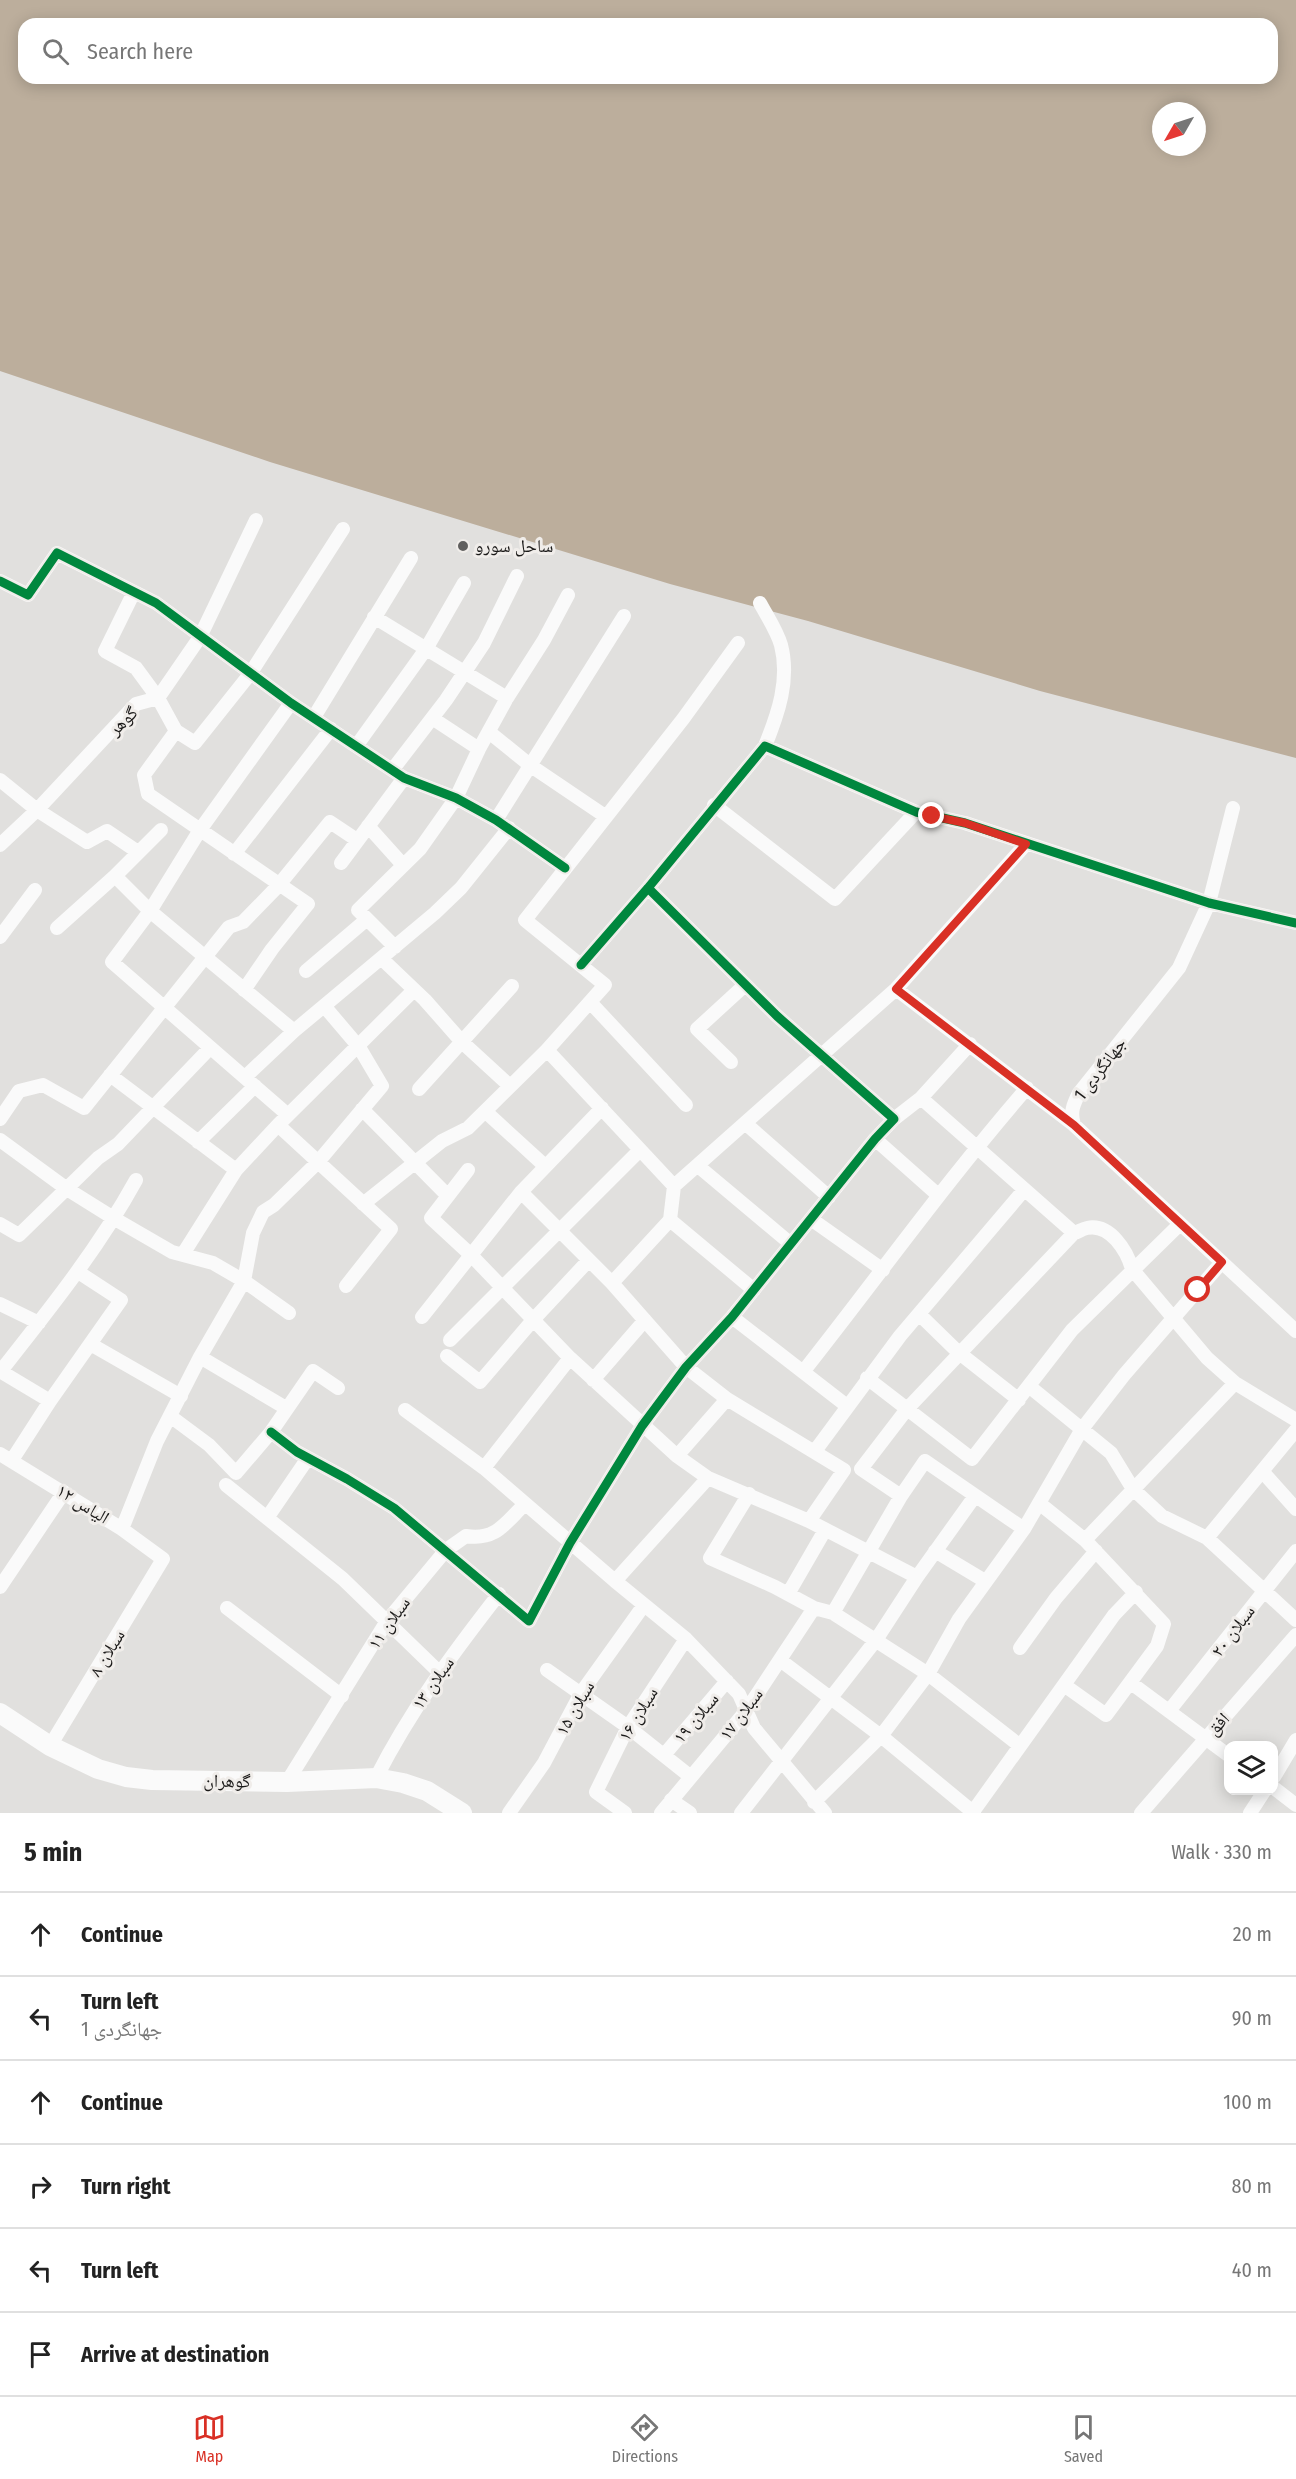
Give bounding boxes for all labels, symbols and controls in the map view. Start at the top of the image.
search box [18,18,1278,84]
icon: search [39,35,72,68]
text: Search here [87,38,193,65]
north arrow [1152,102,1206,156]
place label: ساحل سورو [475,535,553,557]
marker: ساحل سورو [456,539,470,553]
street label: گوهر [103,701,143,741]
route end [918,802,944,828]
street label: جهانگردی 1 [1069,1033,1131,1105]
route start [1184,1276,1210,1302]
street label: الیاس ۱۲ [53,1479,113,1529]
street label: سبلان ۱۱ [363,1593,415,1653]
street label: سبلان ۲۰ [1206,1601,1260,1661]
street label: سبلان ۸ [84,1625,130,1681]
street label: سبلان ۱۳ [407,1653,459,1713]
street label: سبلان ۱۵ [551,1677,599,1739]
street label: سبلان ۱۶ [613,1683,663,1745]
street label: سبلان ۱۷ [714,1684,768,1744]
street label: سبلان ۱۹ [669,1688,723,1748]
street label: افق [1202,1708,1234,1740]
map controls [1224,1741,1278,1795]
button: layers [1224,1741,1278,1795]
street label: گوهران [203,1770,251,1792]
text: 5 min [24,1837,82,1868]
text: Walk · 330 m [1171,1840,1272,1864]
icon: ahead [24,1918,57,1951]
text: Continue [81,1921,163,1948]
text: 20 m [1233,1922,1272,1946]
text: Turn left [81,1988,159,2015]
icon: left [24,2002,57,2035]
text: 90 m [1232,2006,1272,2030]
text: جهانگردی 1 [81,2017,162,2041]
icon: ahead [24,2086,57,2119]
text: Continue [81,2089,163,2116]
text: 100 m [1223,2090,1272,2114]
icon: right [24,2170,57,2203]
text: Turn right [81,2173,170,2200]
text: 80 m [1232,2174,1272,2198]
icon: left [24,2254,57,2287]
text: Turn left [81,2257,159,2284]
text: 40 m [1232,2258,1272,2282]
icon: arrive [24,2338,57,2371]
text: Arrive at destination [81,2341,269,2368]
tab: Map [193,2411,226,2466]
tab: Directions [612,2411,678,2466]
tab: Saved [1064,2411,1103,2466]

